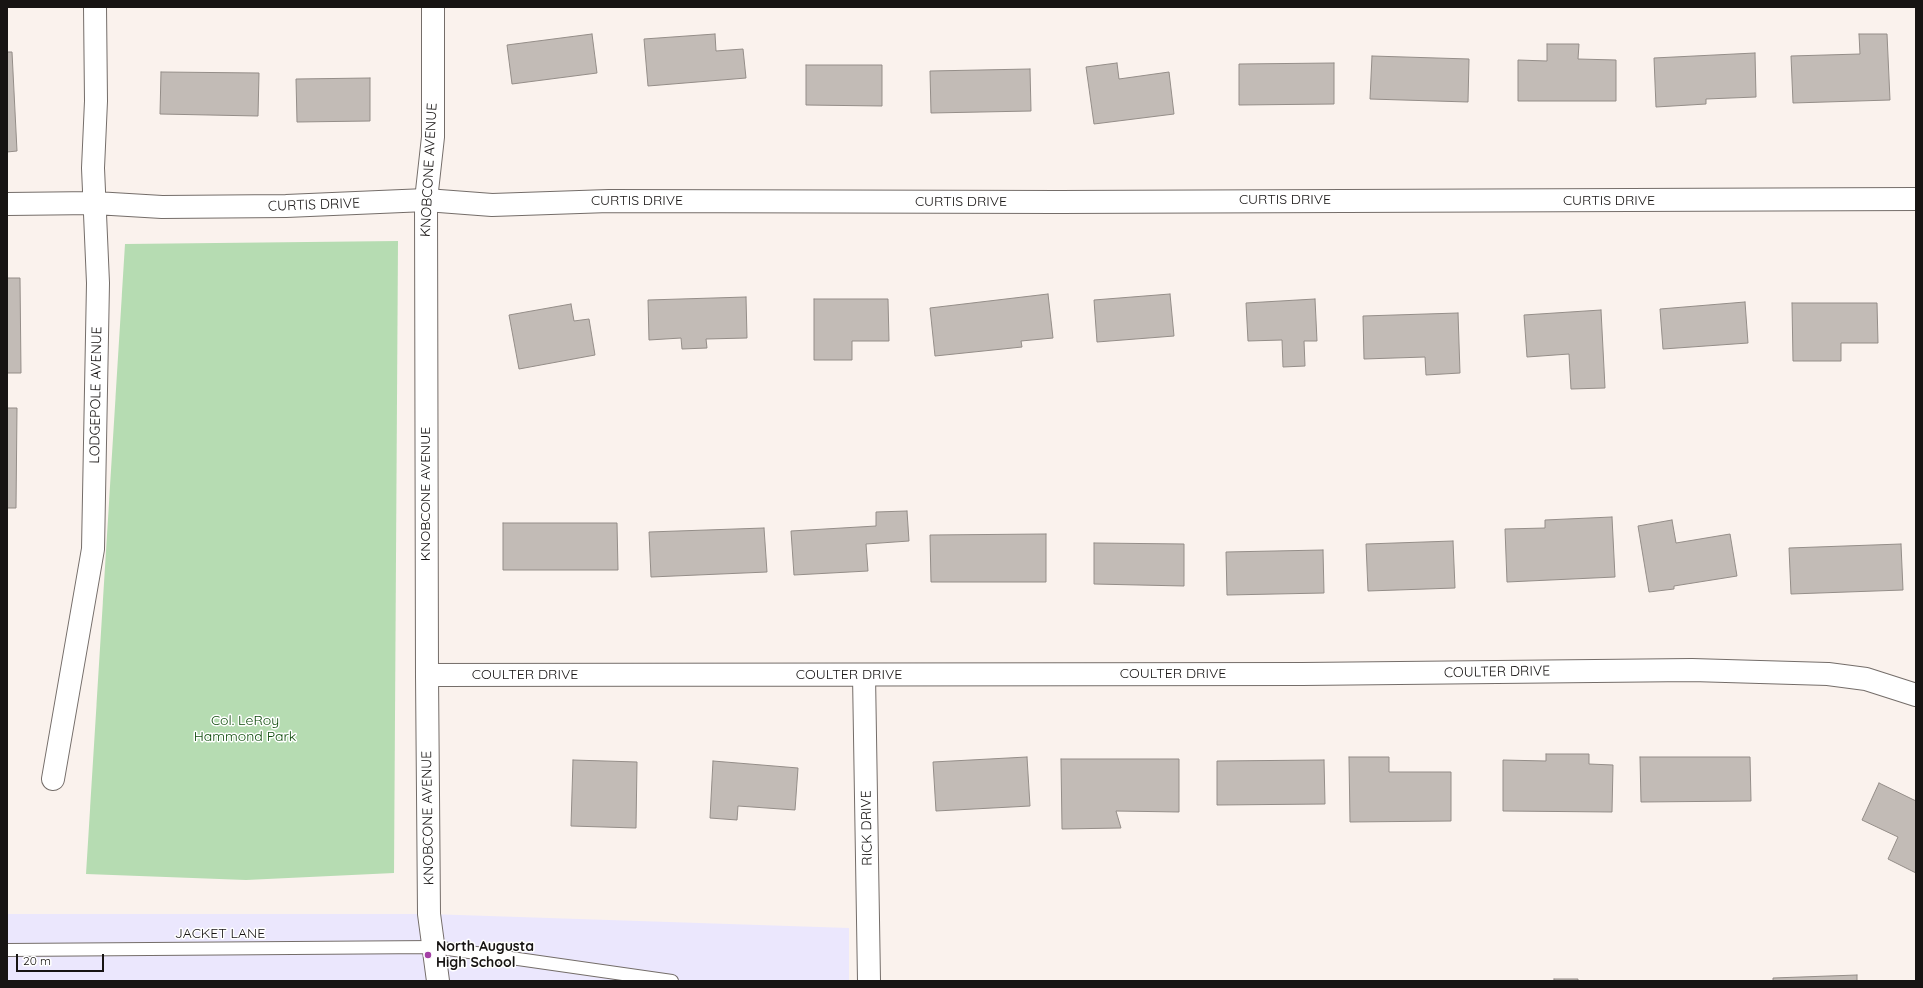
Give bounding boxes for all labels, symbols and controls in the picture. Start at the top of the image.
street label: KNOBCONE AVENUE [417,102,441,238]
street label: CURTIS DRIVE [1239,192,1331,208]
street label: CURTIS DRIVE [591,193,683,209]
street label: CURTIS DRIVE [1563,193,1655,209]
street label: CURTIS DRIVE [915,194,1007,210]
street label: CURTIS DRIVE [268,195,360,215]
street label: LODGEPOLE AVENUE [86,326,106,464]
street label: KNOBCONE AVENUE [418,427,434,561]
street label: COULTER DRIVE [1444,663,1550,681]
street label: COULTER DRIVE [1120,666,1226,682]
street label: COULTER DRIVE [472,667,578,683]
street label: COULTER DRIVE [796,667,902,683]
park label: Col. LeRoy Hammond Park [194,713,296,746]
street label: KNOBCONE AVENUE [418,751,438,885]
street label: RICK DRIVE [858,790,876,866]
street label: JACKET LANE [175,926,265,942]
place label: North Augusta High School [436,939,534,972]
scale bar [18,946,106,972]
marker: North Augusta High School [423,950,433,960]
text: 20 m [23,953,51,968]

